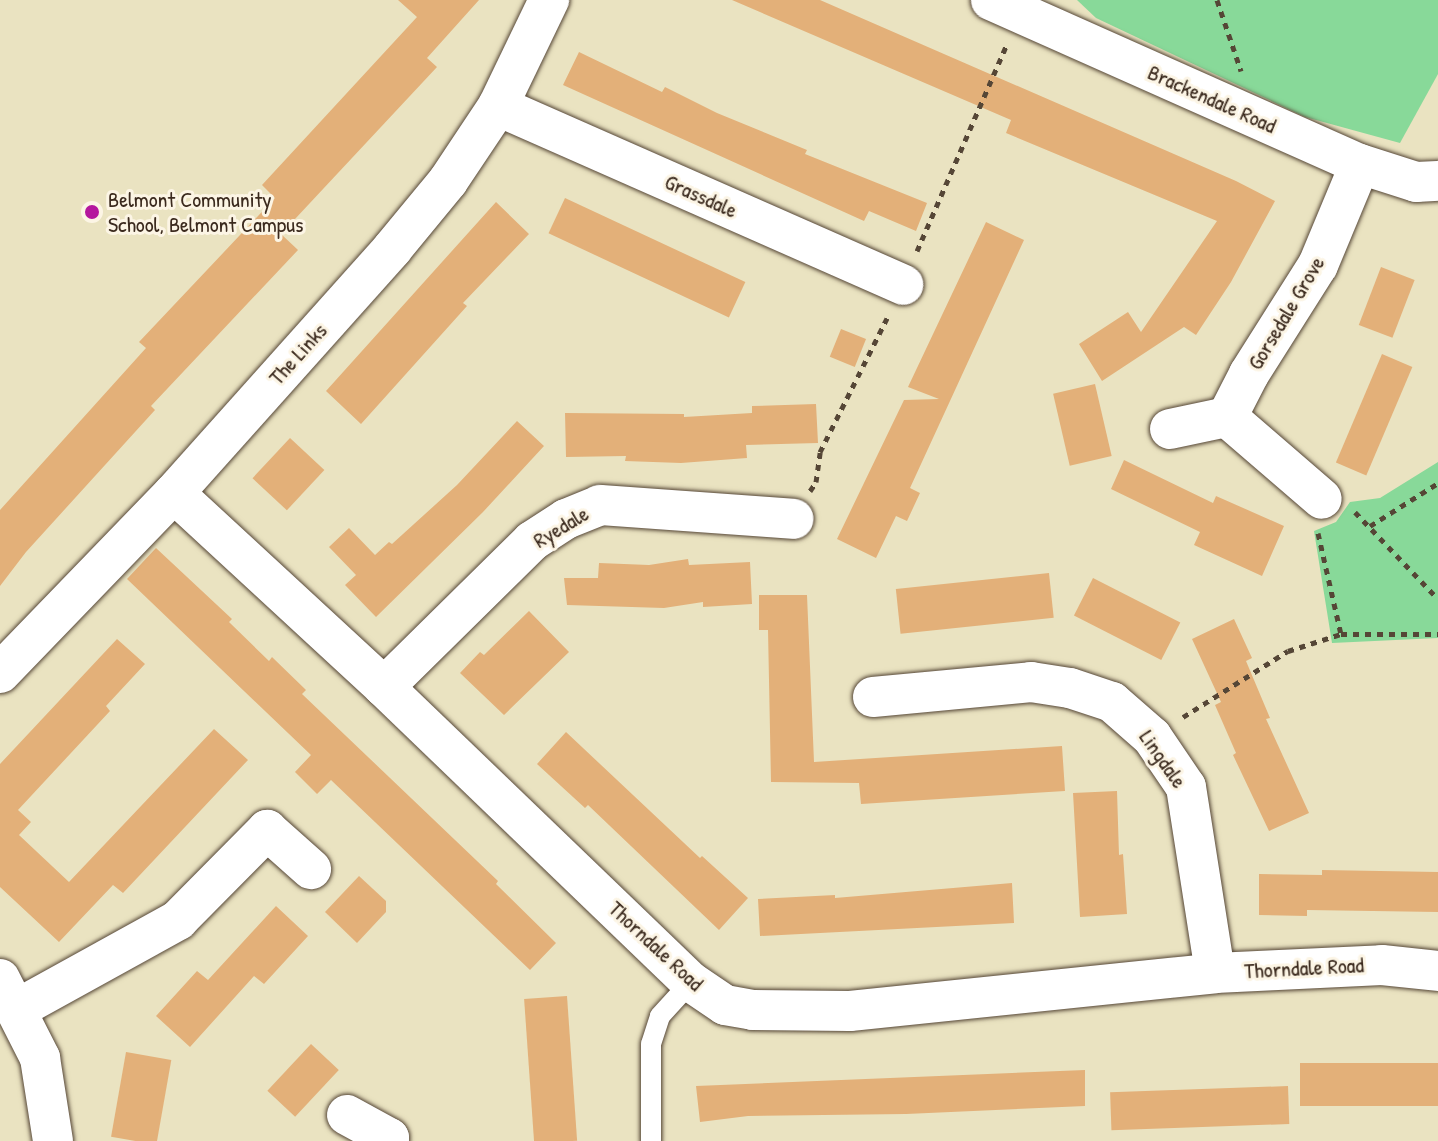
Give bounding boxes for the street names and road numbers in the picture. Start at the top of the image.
street label: Brackendale Road [1144,59,1280,139]
street label: Grassdale [661,168,741,224]
street label: Gorsedale Grove [1242,252,1330,374]
street label: The Links [263,318,333,390]
street label: Ryedale [529,500,593,554]
street label: Lingdale [1134,725,1192,793]
street label: Thorndale Road [603,896,709,996]
street label: Thorndale Road [1244,952,1364,984]

